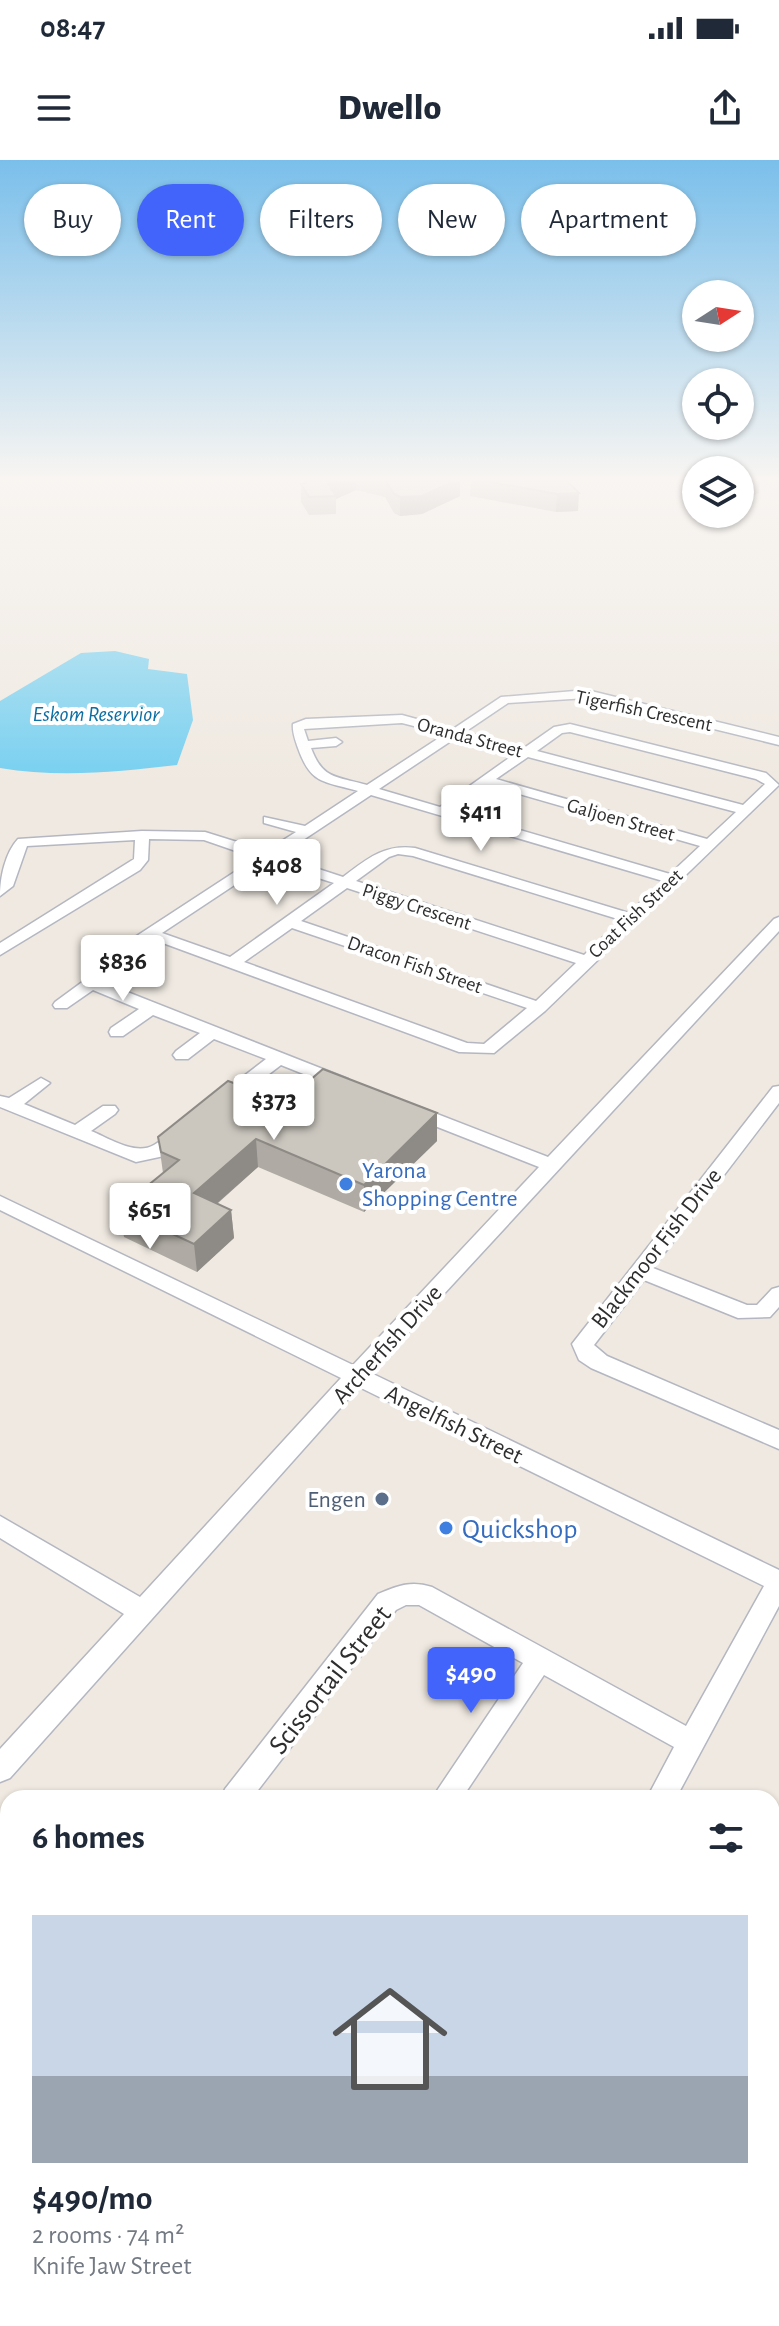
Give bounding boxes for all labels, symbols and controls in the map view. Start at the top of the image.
text: 08:47 [40,13,105,43]
icon: menu [32,86,76,130]
icon: share [703,86,747,130]
text: Dwello [338,90,441,126]
chip: Buy [24,184,121,256]
chip: Rent [137,184,244,256]
chip: Filters [260,184,382,256]
chip: New [398,184,505,256]
chip: Apartment [521,184,696,256]
north arrow [682,280,754,352]
map controls [682,280,754,528]
button: locate [682,368,754,440]
button: layers [682,456,754,528]
street label: Tigerfish Crescent [574,687,714,735]
water label: Eskom Reservior [33,703,160,725]
street label: Oranda Street [415,714,525,762]
pin: $411 [434,785,528,853]
street label: Galjoen Street [565,795,677,845]
text: $411 [459,798,503,824]
pin: $408 [230,839,324,907]
text: $408 [251,852,303,878]
street label: Coat Fish Street [585,865,687,962]
street label: Piggy Crescent [360,880,474,934]
street label: Dracon Fish Street [345,933,485,998]
pin: $836 [76,935,170,1003]
text: $836 [99,948,147,974]
pin: $373 [227,1074,321,1142]
text: $373 [251,1087,297,1113]
place label: Yarona Shopping Centre [362,1159,518,1211]
street label: Blackmoor Fish Drive [587,1164,727,1333]
marker: Yarona Shopping Centre [337,1175,355,1193]
pin: $651 [103,1183,197,1251]
text: $651 [128,1196,172,1222]
street label: Archerfish Drive [328,1281,447,1409]
street label: Angelfish Street [381,1381,526,1469]
place label: Engen [307,1488,366,1512]
marker: Engen [373,1490,391,1508]
place label: Quickshop [462,1516,577,1544]
marker: Quickshop [437,1519,455,1537]
street label: Scissortail Street [264,1601,397,1760]
pin: $490 [424,1647,518,1715]
text: $490 [446,1660,496,1686]
icon: filters [704,1816,748,1860]
text: 6 homes [32,1821,145,1855]
icon: home [318,1967,462,2111]
text: $490/mo [32,2182,152,2216]
text: 2 rooms · 74 m² [32,2222,184,2248]
text: Knife Jaw Street [32,2253,192,2279]

